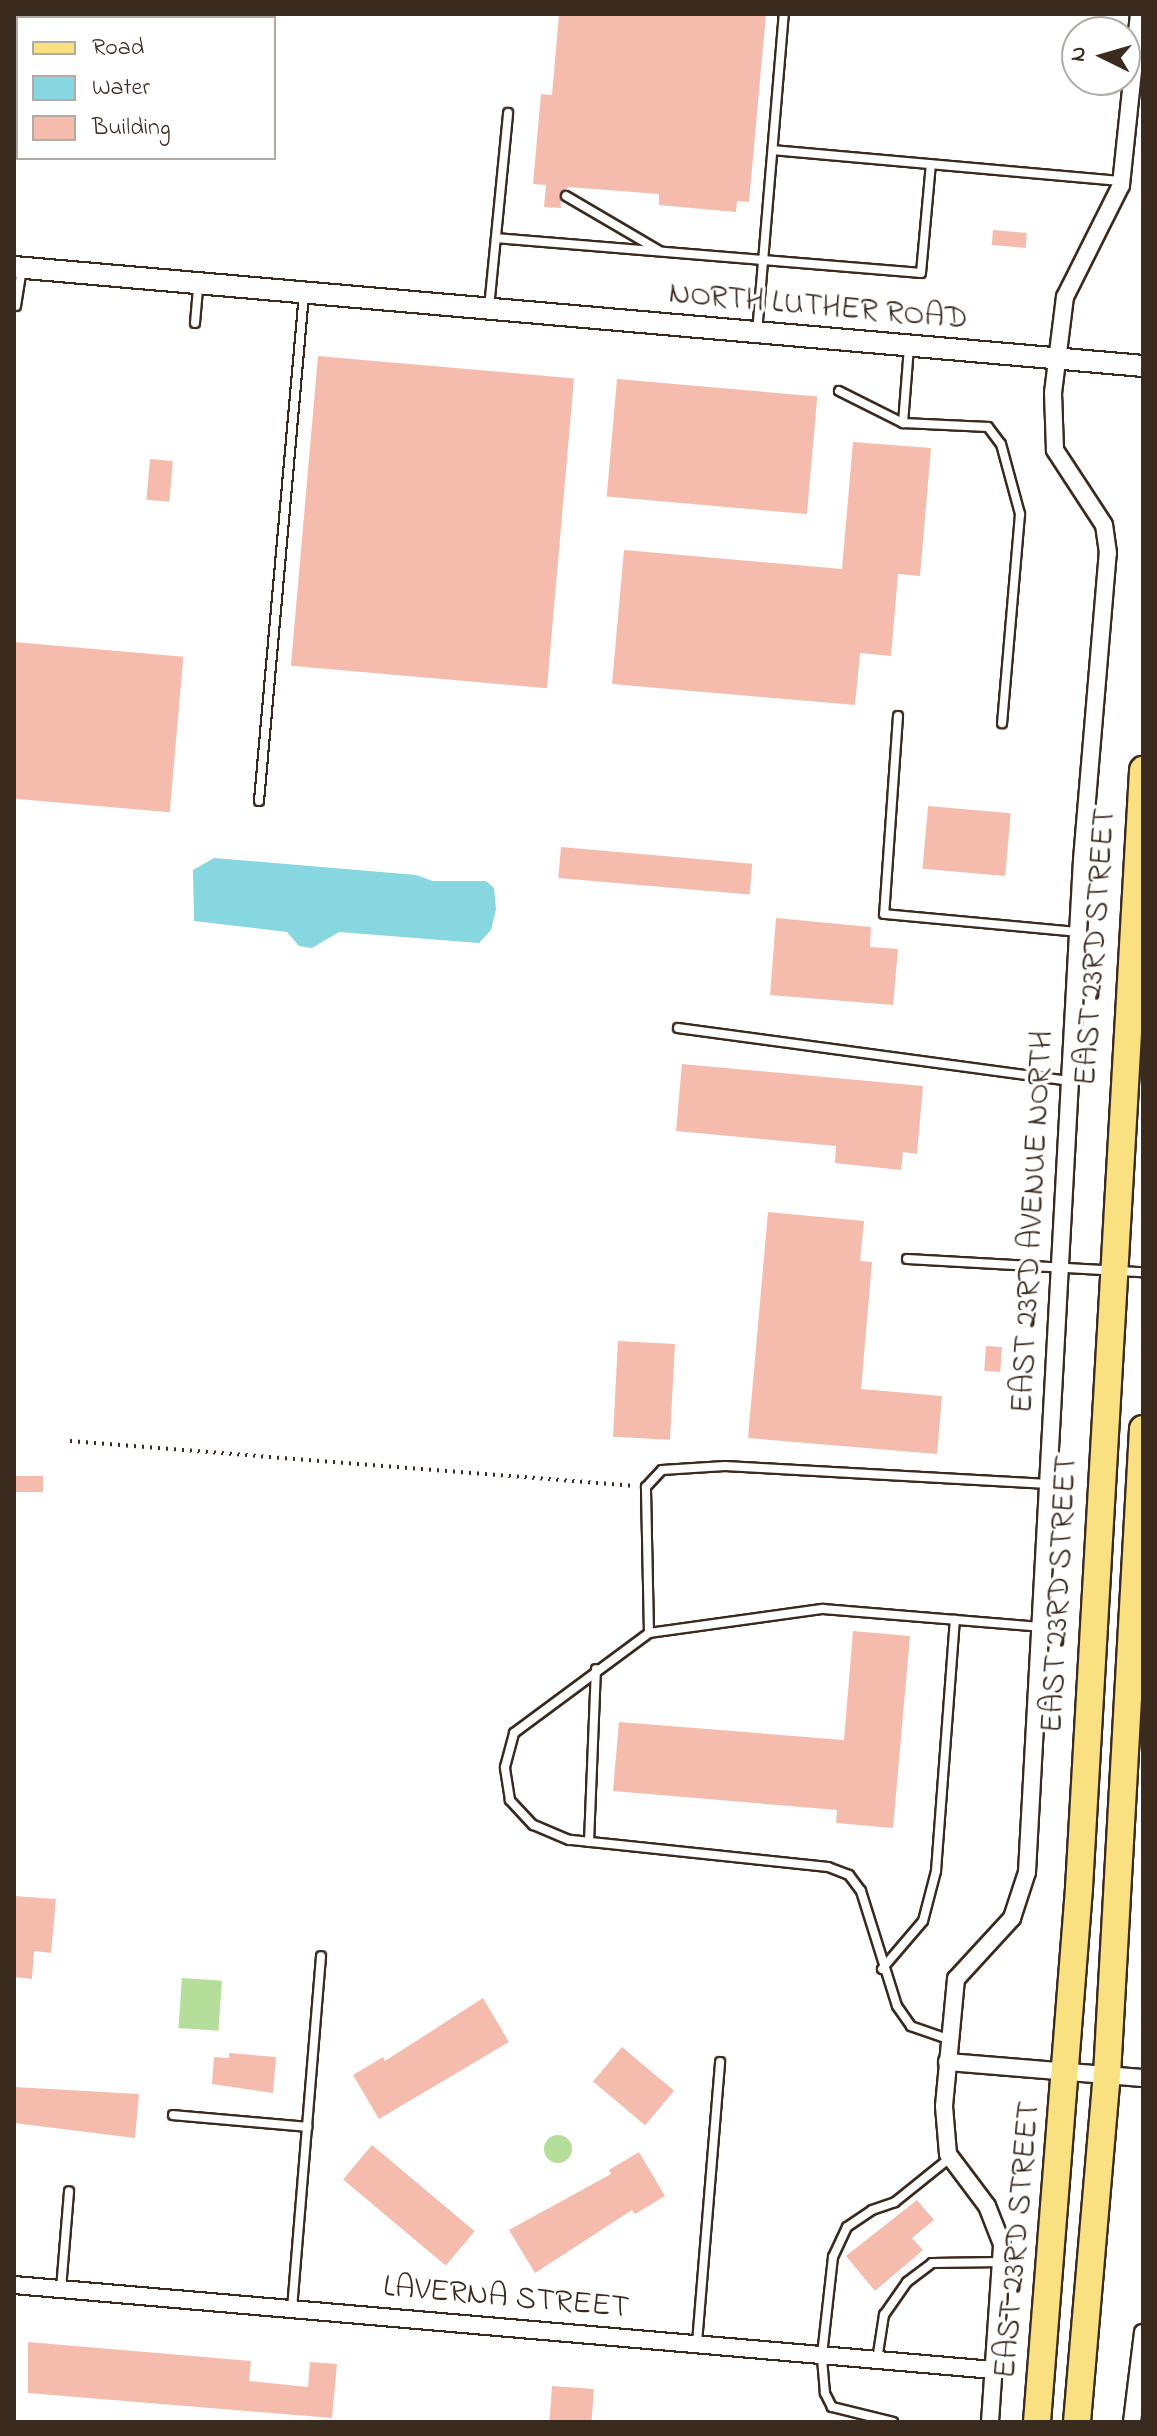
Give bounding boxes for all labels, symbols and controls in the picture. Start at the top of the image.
legend [16,16,276,160]
north arrow [1061,16,1141,96]
text: Road [92,31,144,66]
text: N [1062,45,1096,63]
text: Water [92,71,150,106]
text: Building [92,111,171,146]
street label: NORTH LUTHER ROAD [667,276,969,340]
street label: EAST 23RD STREET [1068,807,1126,1087]
street label: EAST 23RD AVENUE NORTH [1005,1030,1063,1414]
street label: EAST 23RD STREET [1035,1454,1087,1734]
street label: EAST 23RD STREET [988,2100,1050,2380]
street label: LAVERNA STREET [381,2269,631,2329]

